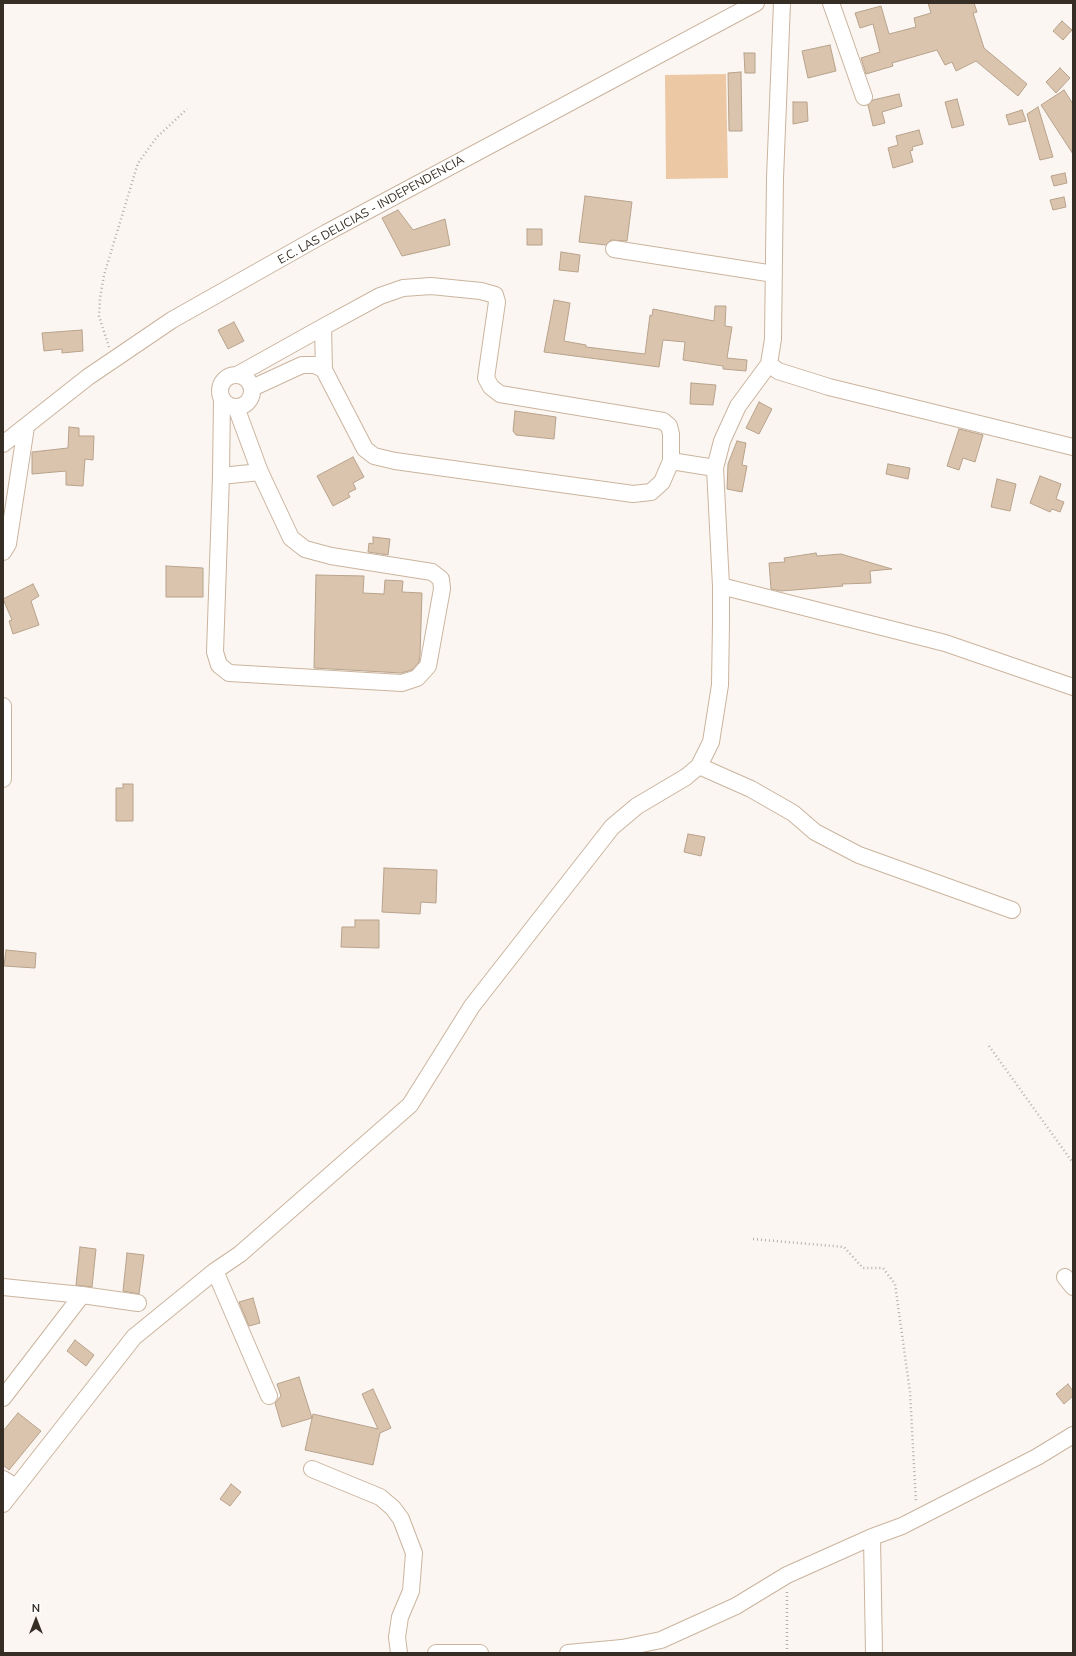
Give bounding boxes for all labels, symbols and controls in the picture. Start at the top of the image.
street label: E.C. LAS DELICIAS - INDEPENDENCIA [275,153,467,267]
north arrow [16,1600,56,1640]
text: N [32,1601,40,1615]

